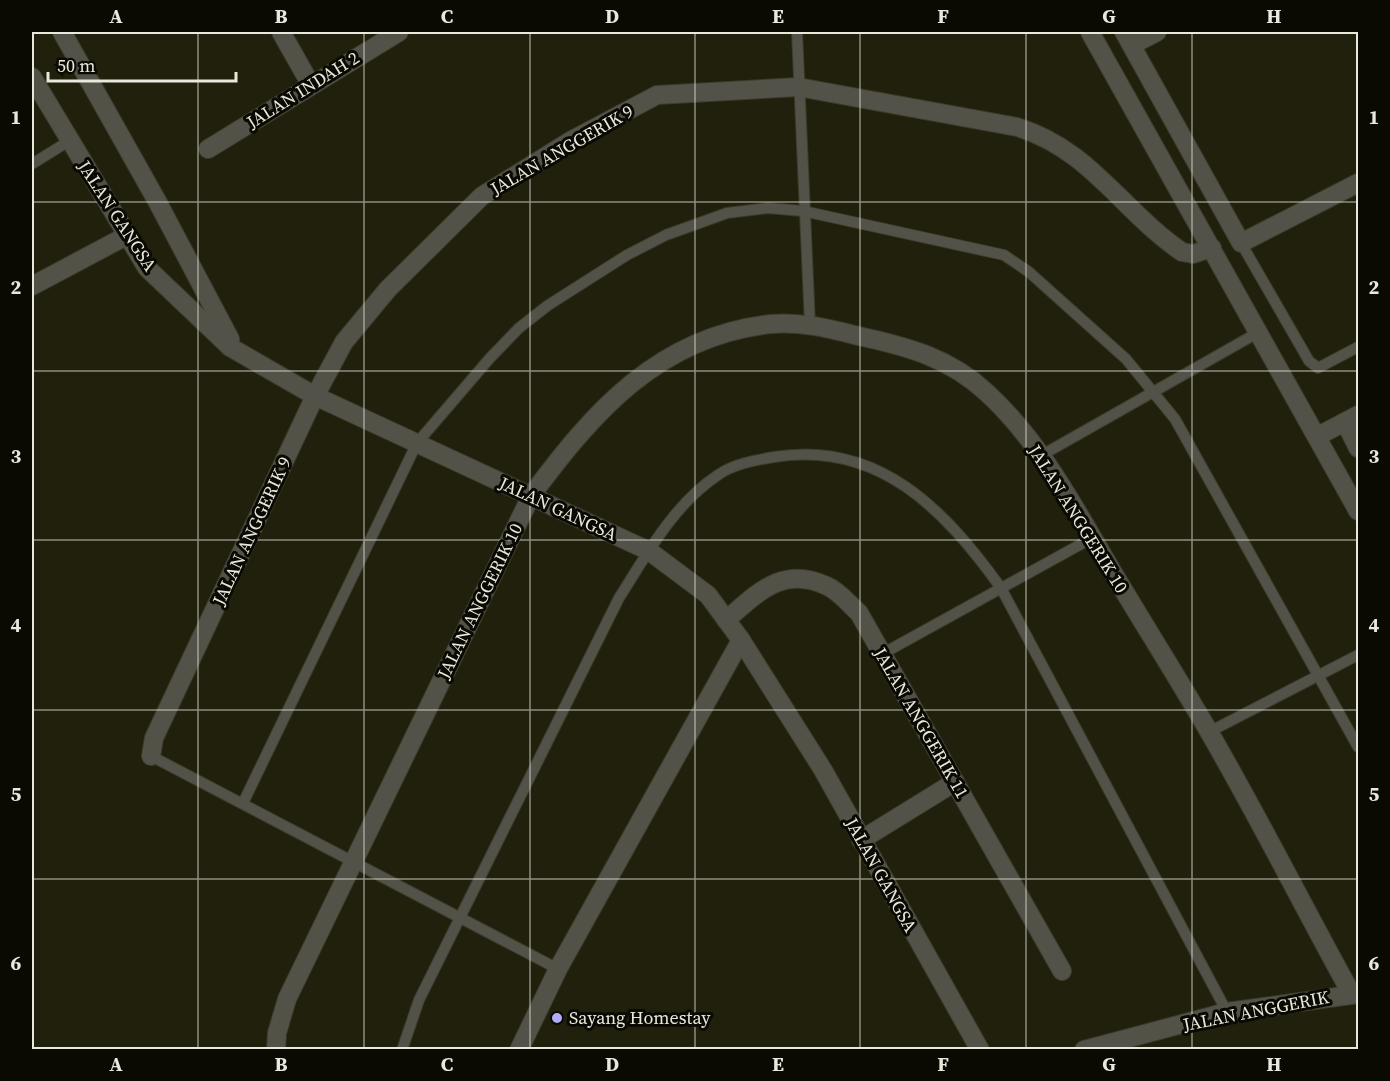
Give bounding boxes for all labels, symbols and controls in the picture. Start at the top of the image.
text: A [109,2,123,30]
text: B [274,2,288,30]
text: C [441,2,453,30]
text: D [605,2,619,30]
text: E [772,2,784,30]
text: F [937,2,949,30]
text: G [1102,2,1116,30]
text: H [1266,2,1282,30]
scale bar [48,45,236,83]
street label: JALAN INDAH 2 [241,45,364,135]
text: 50 m [57,53,95,78]
street label: JALAN ANGGERIK 9 [485,98,638,201]
text: 1 [11,103,21,131]
text: 1 [1369,103,1379,131]
street label: JALAN GANGSA [72,155,163,276]
text: 2 [11,273,22,301]
text: 2 [1369,273,1380,301]
street label: JALAN ANGGERIK 10 [1022,439,1134,598]
text: 3 [11,442,22,470]
text: 3 [1369,442,1380,470]
street label: JALAN ANGGERIK 9 [206,452,297,610]
street label: JALAN GANGSA [494,470,621,547]
street label: JALAN ANGGERIK 10 [431,519,528,684]
text: 4 [11,611,22,639]
text: 4 [1369,611,1380,639]
street label: JALAN ANGGERIK 11 [868,642,975,803]
text: 5 [11,780,22,808]
text: 5 [1369,780,1380,808]
street label: JALAN GANGSA [839,812,923,937]
text: 6 [11,949,22,977]
text: 6 [1369,949,1380,977]
street label: JALAN ANGGERIK [1180,984,1331,1037]
place label: Sayang Homestay [569,1005,711,1030]
marker: Sayang Homestay [550,1011,564,1025]
text: A [109,1050,123,1078]
text: B [274,1050,288,1078]
text: C [441,1050,453,1078]
text: D [605,1050,619,1078]
text: E [772,1050,784,1078]
text: F [937,1050,949,1078]
text: G [1102,1050,1116,1078]
text: H [1266,1050,1282,1078]

